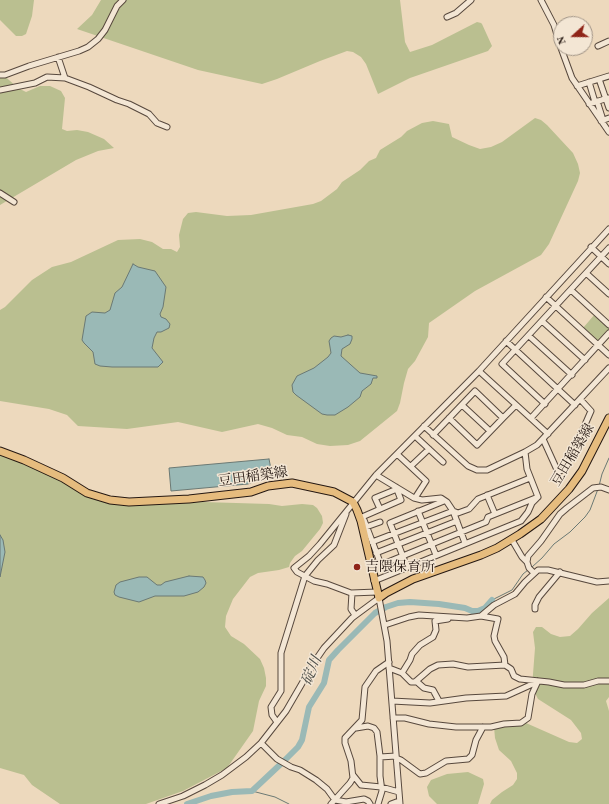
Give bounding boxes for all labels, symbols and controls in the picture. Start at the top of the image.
north arrow [553,16,593,56]
text: N [556,34,569,46]
street label: 豆田稲築線 [548,421,598,489]
street label: 豆田稲築線 [217,464,289,490]
place label: 吉隈保育所 [365,559,435,575]
marker: 吉隈保育所 [352,562,362,572]
water label: 碇川 [298,654,326,688]

